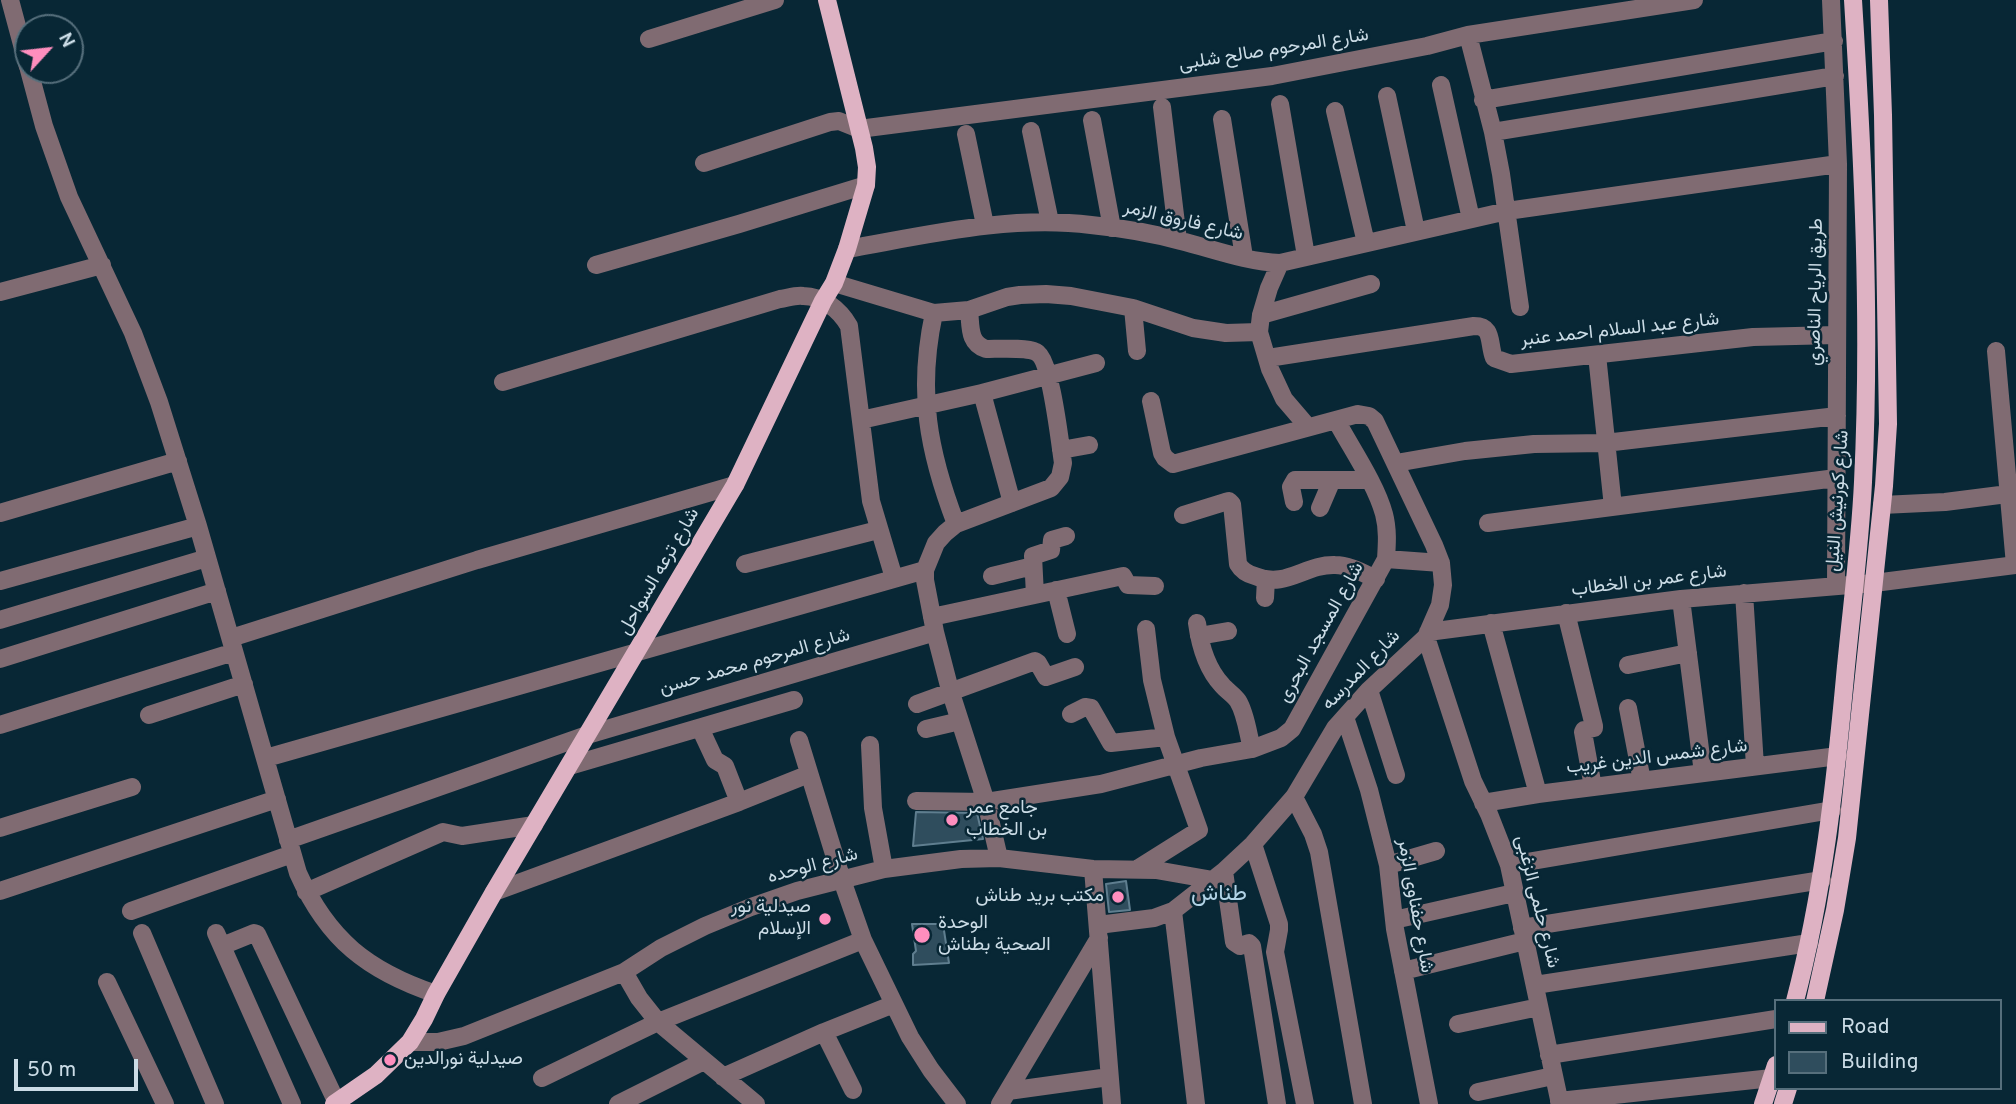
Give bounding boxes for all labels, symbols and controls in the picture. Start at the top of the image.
north arrow [14,14,84,84]
street label: شارع المرحوم صالح شلبى [1177,25,1371,77]
text: N [52,29,80,52]
street label: شارع فاروق الزمر [1121,197,1245,247]
street label: طريق الرياح الناصري [1804,218,1830,366]
street label: شارع عبد السلام احمد عنبر [1520,309,1720,353]
street label: شارع كورنيش النيل [1823,430,1855,572]
street label: شارع ترعه السواحل [614,504,706,640]
street label: شارع المسجد البحرى [1274,559,1370,707]
street label: شارع عمر بن الخطاب [1570,561,1728,603]
street label: شارع المرحوم محمد حسن [657,625,853,701]
street label: شارع المدرسه [1318,626,1406,716]
street label: شارع شمس الدين غريب [1565,736,1749,780]
place label: جامع عمر بن الخطاب [966,798,1047,842]
marker: جامع عمر بن الخطاب [944,812,960,828]
street label: شارع حلمى الزغبى [1509,833,1563,971]
street label: شارع حفناوى الزمر [1391,837,1437,975]
street label: شارع الوحده [765,844,861,890]
district label: طناش [1191,881,1247,909]
place label: مكتب بريد طناش [976,886,1104,908]
marker: مكتب بريد طناش [1110,889,1126,905]
place label: صيدلية نور الإسلام [731,897,811,941]
marker: صيدلية نور الإسلام [817,911,833,927]
place label: الوحدة الصحية بطناش [938,913,1051,957]
marker: الوحدة الصحية بطناش [912,925,932,945]
legend [1774,999,2002,1090]
text: Road [1841,1014,1890,1041]
scale bar [18,1044,142,1088]
place label: صيدلية نورالدين [404,1049,523,1071]
text: Building [1841,1049,1919,1076]
marker: صيدلية نورالدين [382,1052,398,1068]
text: 50 m [27,1057,76,1084]

